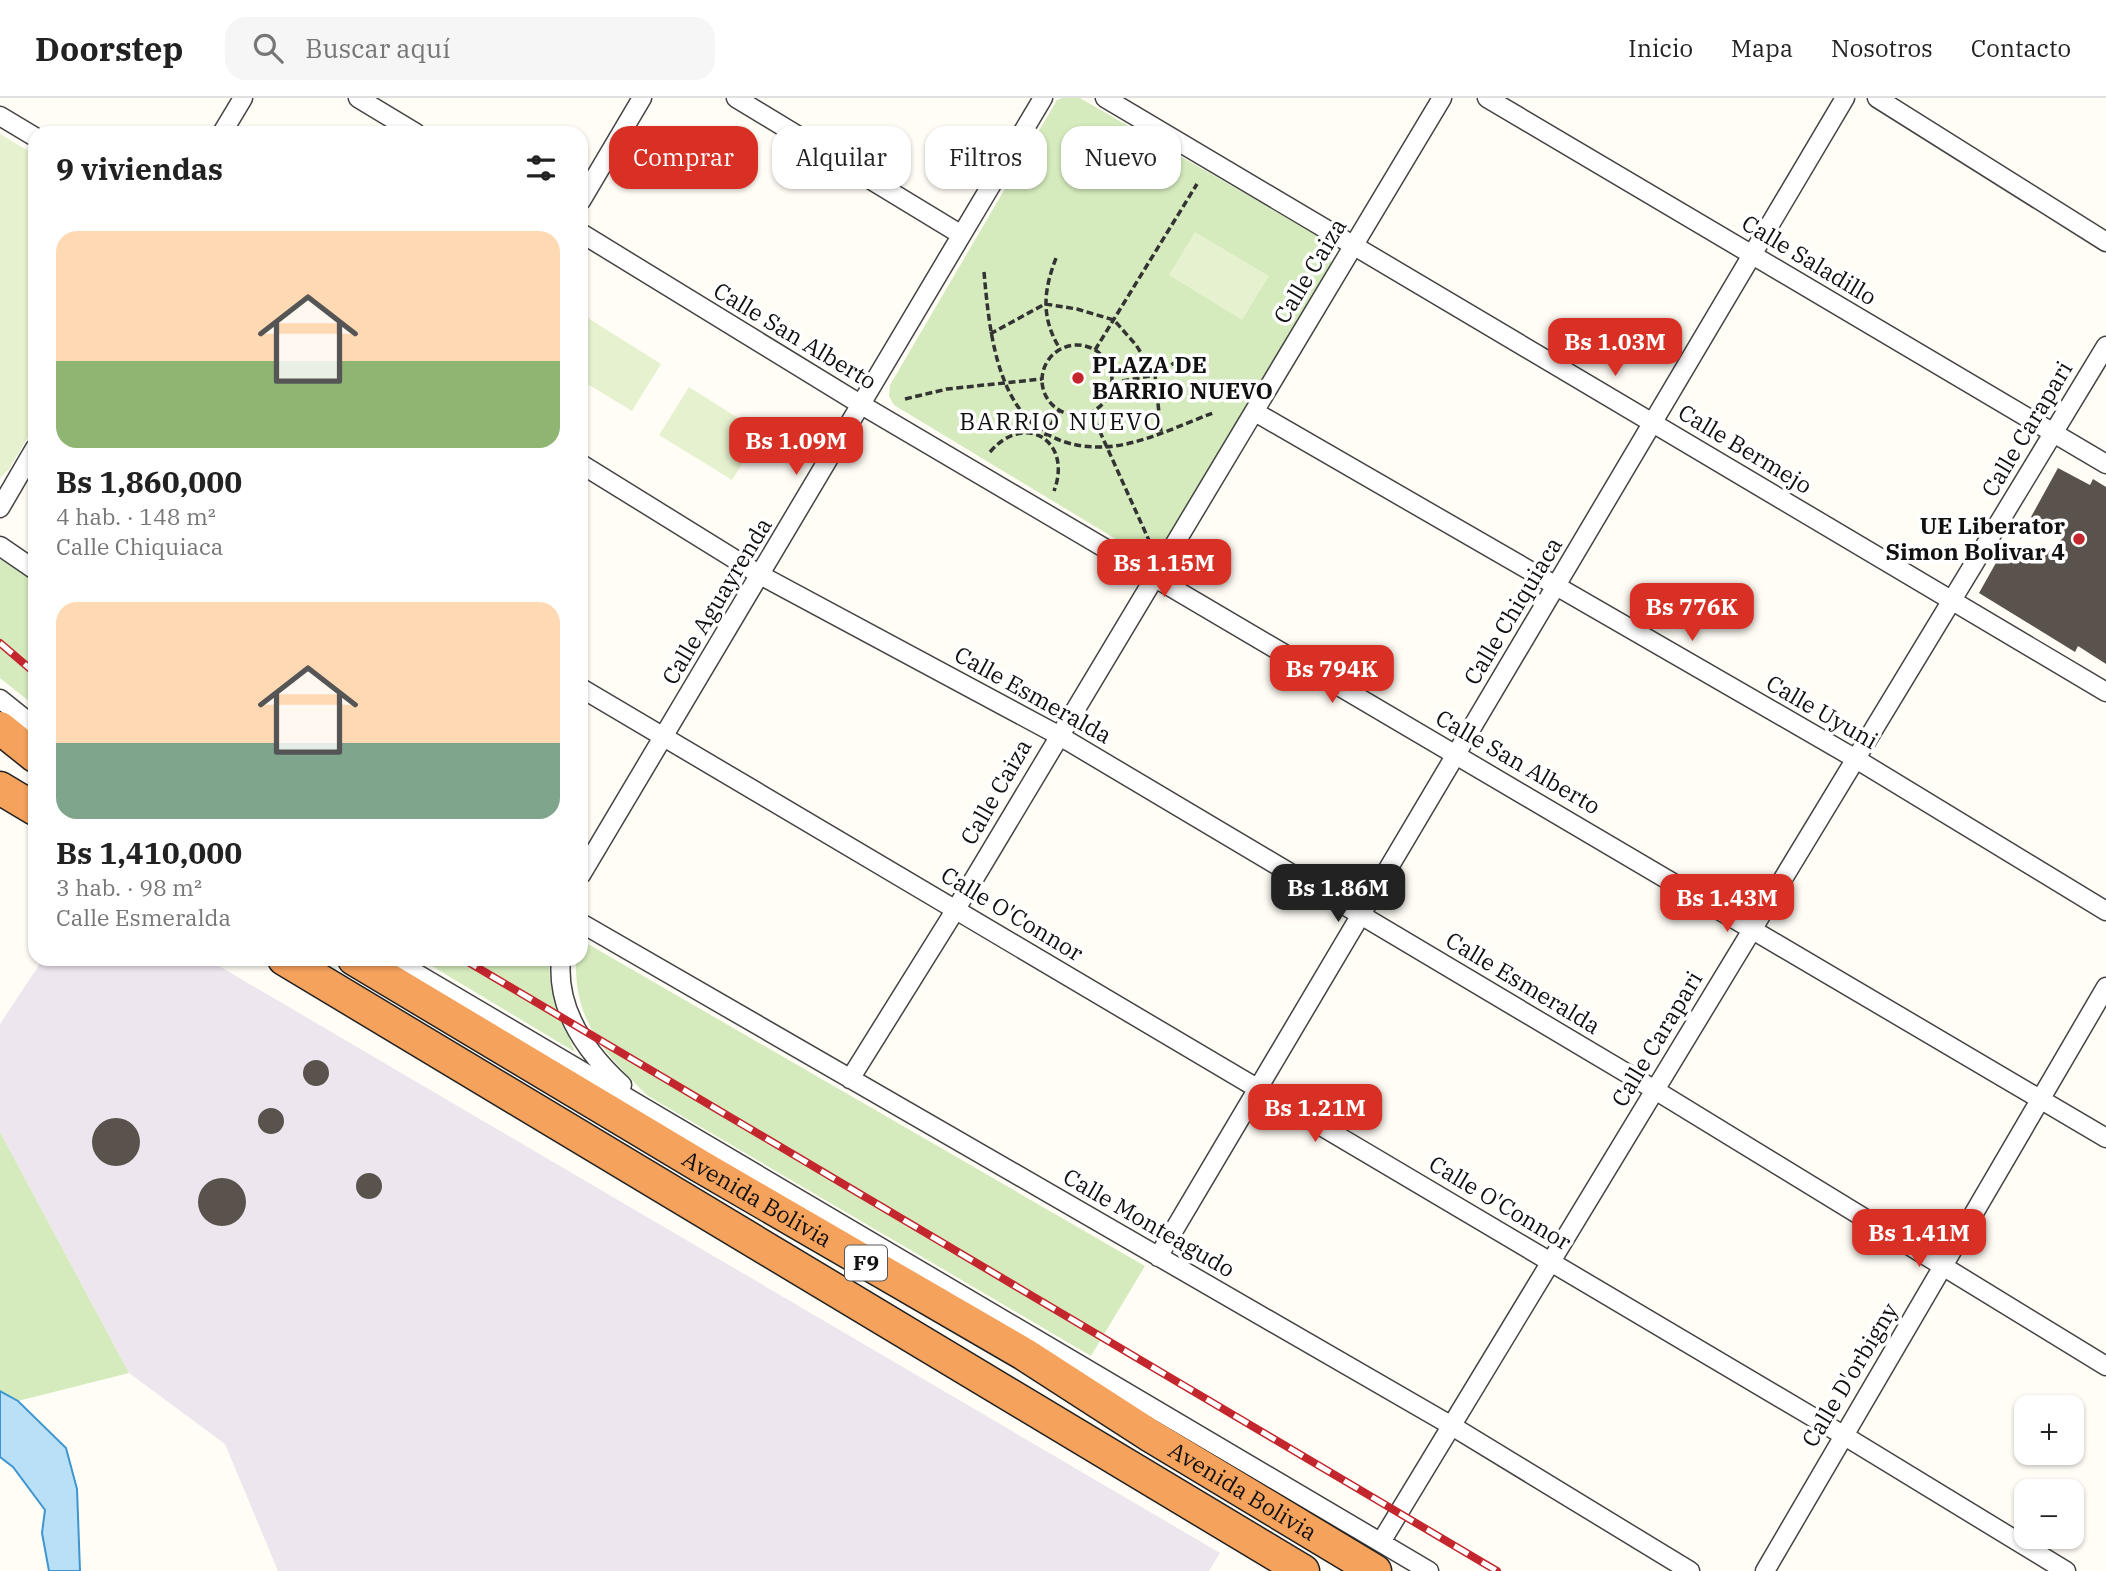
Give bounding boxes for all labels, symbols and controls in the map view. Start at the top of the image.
search box [225,17,715,80]
text: Doorstep [35,27,183,70]
icon: search [249,29,287,67]
text: Buscar aquí [305,31,450,65]
text: Inicio [1628,32,1693,64]
text: Mapa [1731,32,1793,64]
text: Nosotros [1831,32,1933,64]
text: Contacto [1971,32,2071,64]
chip: Comprar [609,126,758,189]
chip: Alquilar [772,126,911,189]
chip: Filtros [925,126,1047,189]
chip: Nuevo [1061,126,1181,189]
text: 9 viviendas [56,149,223,188]
icon: filters [522,149,560,187]
street label: Calle Saladillo [1737,207,1882,311]
street label: Calle Caiza [1266,212,1352,329]
street label: Calle San Alberto [708,275,883,396]
icon: home [245,276,371,402]
pin: Bs 1.03M [1543,318,1687,378]
text: Bs 1.03M [1564,326,1666,356]
place label: PLAZA DE BARRIO NUEVO [1092,349,1273,405]
street label: Calle Carapari [1974,355,2078,502]
marker: PLAZA DE BARRIO NUEVO [1070,370,1086,386]
street label: Calle Bermejo [1673,396,1818,500]
district label: BARRIO NUEVO [959,405,1163,437]
pin: Bs 1.09M [724,418,868,477]
text: Bs 1.09M [745,425,847,455]
text: Bs 1,860,000 [56,462,242,501]
text: 4 hab. · 148 m² [56,501,216,531]
place label: UE Liberator Simon Bolivar 4 [1886,510,2066,566]
street label: Calle Aguayrenda [654,511,778,689]
text: Calle Chiquiaca [56,531,223,561]
street label: Calle Chiquiaca [1456,531,1568,690]
marker: UE Liberator Simon Bolivar 4 [2071,531,2087,547]
pin: Bs 1.15M [1092,540,1236,599]
text: Bs 1.15M [1113,547,1215,577]
pin: Bs 776K [1627,584,1757,643]
text: Bs 776K [1646,591,1738,621]
street label: Calle Esmeralda [950,639,1117,750]
pin: Bs 794K [1267,646,1397,705]
icon: home [245,647,371,773]
text: Bs 794K [1286,653,1378,683]
street label: Calle Uyuni [1761,667,1884,755]
street label: Calle San Alberto [1431,702,1606,820]
street label: Calle Caiza [953,733,1037,850]
text: Bs 1,410,000 [56,833,242,872]
street label: Calle O'Connor [936,859,1089,967]
pin: Bs 1.86M [1266,864,1410,924]
text: 3 hab. · 98 m² [56,872,202,902]
text: Bs 1.86M [1287,872,1389,902]
pin: Bs 1.43M [1655,874,1799,934]
text: Bs 1.43M [1676,882,1778,912]
text: Calle Esmeralda [56,902,231,932]
street label: Calle Esmeralda [1441,924,1606,1040]
street label: Calle Carapari [1604,965,1708,1112]
pin: Bs 1.21M [1243,1084,1387,1144]
text: Bs 1.21M [1264,1092,1366,1122]
street label: Avenida Bolivia [677,1143,838,1253]
street label: Calle O'Connor [1424,1148,1577,1256]
street label: Calle Monteagudo [1058,1161,1241,1283]
pin: Bs 1.41M [1847,1210,1991,1269]
text: Bs 1.41M [1868,1217,1970,1247]
road number: F9 [845,1246,887,1280]
street label: Calle D'orbigny [1794,1296,1904,1452]
map controls [2014,1395,2084,1549]
button: + [2014,1395,2084,1465]
street label: Avenida Bolivia [1163,1434,1323,1547]
button: − [2014,1479,2084,1549]

